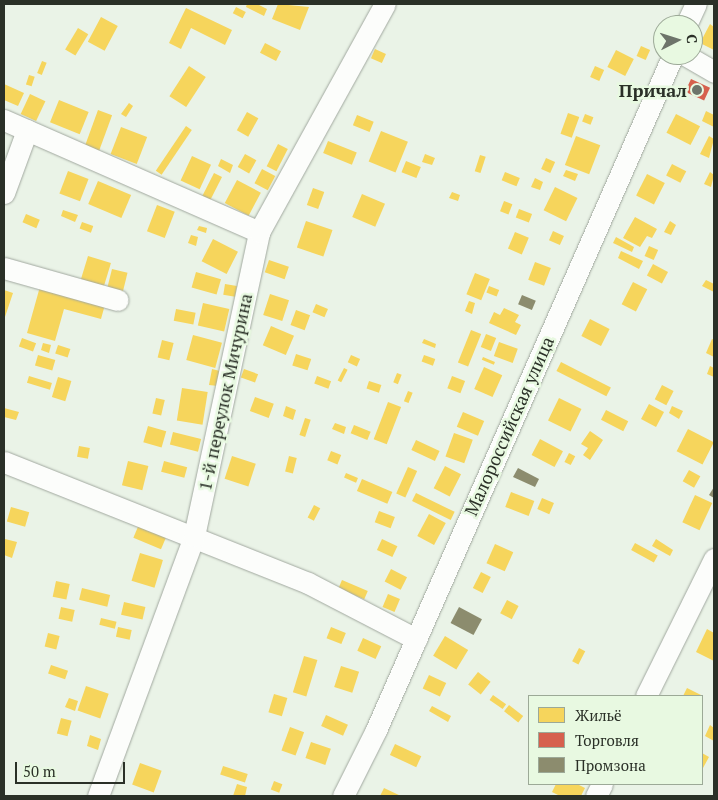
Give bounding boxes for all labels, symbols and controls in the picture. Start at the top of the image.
north arrow [653,15,703,65]
text: С [683,33,702,44]
place label: Причал [619,79,687,101]
marker: Причал [691,84,703,96]
street label: 1-й переулок Мичурина [194,291,256,493]
street label: Малороссийская улица [460,333,558,519]
legend [528,695,703,785]
text: Жильё [575,705,622,725]
text: Торговля [575,730,639,750]
scale bar [18,752,128,784]
text: Промзона [575,755,646,775]
text: 50 m [23,761,56,781]

